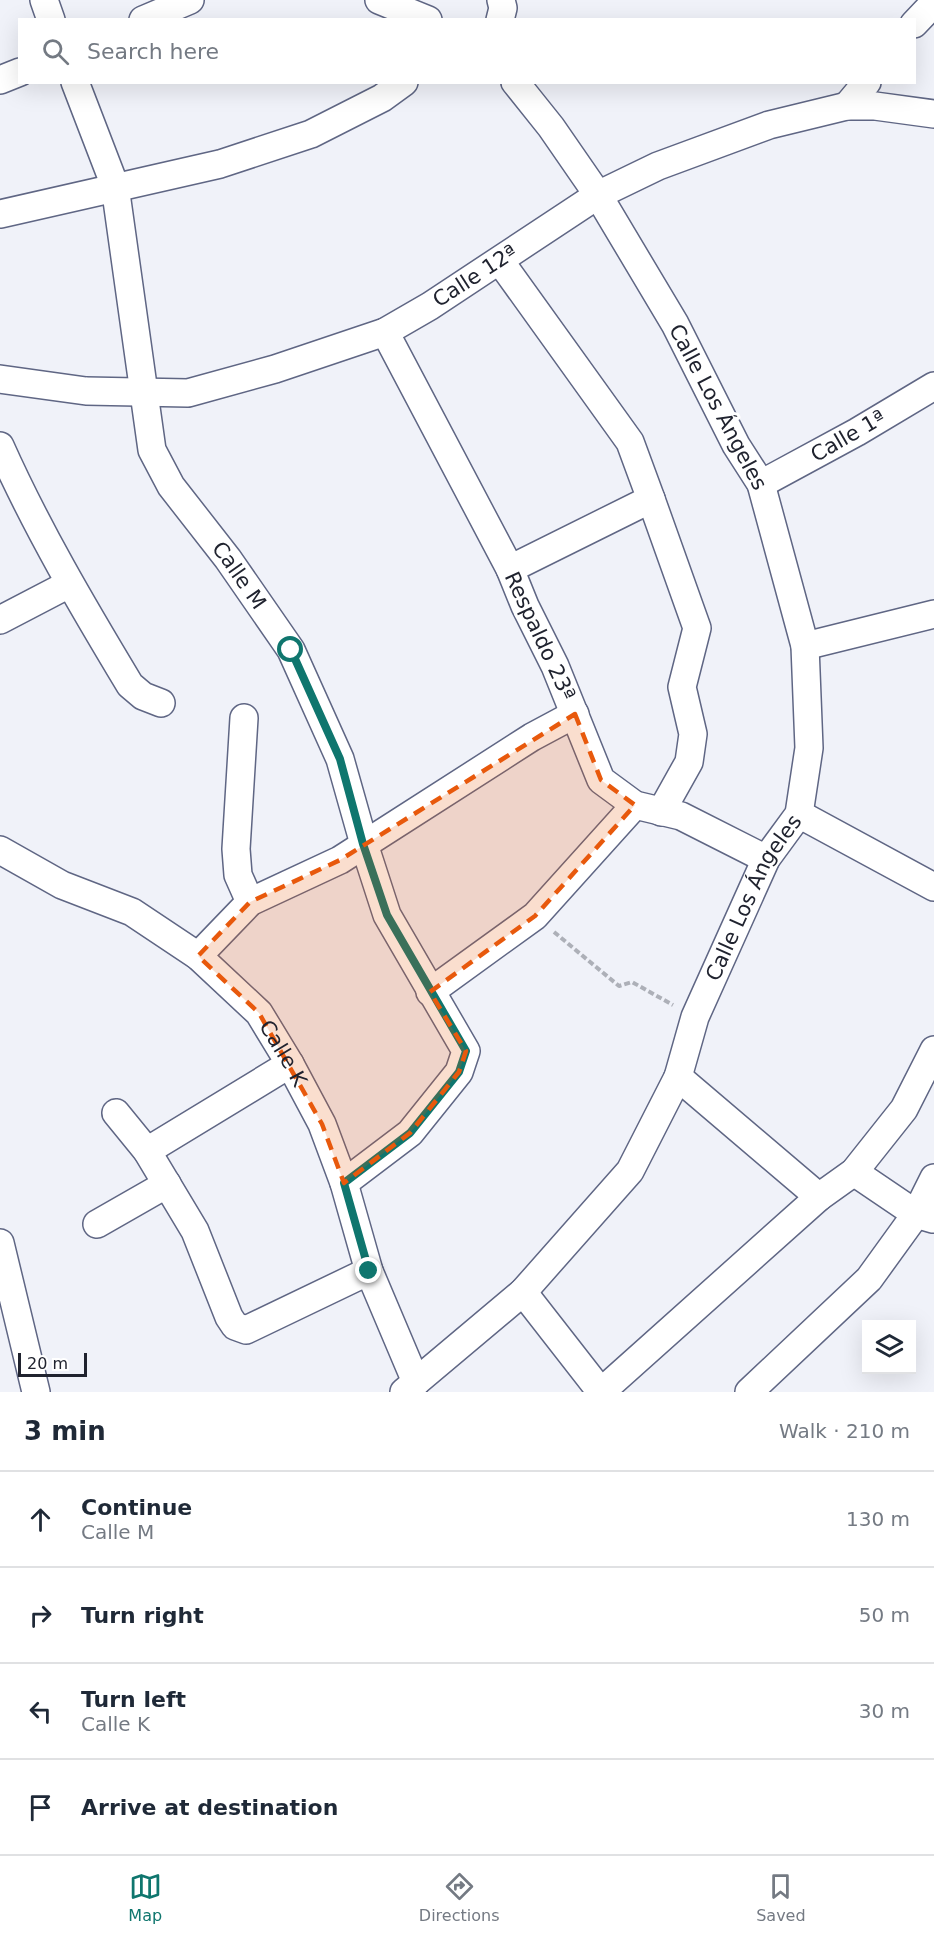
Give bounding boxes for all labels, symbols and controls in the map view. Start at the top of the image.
search box [18,18,916,84]
icon: search [39,35,72,68]
text: Search here [87,39,219,64]
street label: Calle 12ª [428,240,522,312]
street label: Calle Los Ángeles [664,320,773,494]
street label: Calle 1ª [806,405,890,467]
street label: Calle M [207,537,271,614]
street label: Respaldo 23ª [500,568,580,704]
route start [277,636,303,662]
street label: Calle Los Ángeles [701,810,806,985]
street label: Calle K [254,1016,312,1092]
route end [355,1257,381,1283]
map controls [862,1320,916,1374]
button: layers [862,1320,916,1374]
scale bar [18,1350,87,1378]
text: 20 m [27,1354,68,1373]
text: 3 min [24,1416,106,1446]
text: Walk · 210 m [779,1419,910,1443]
text: Continue [81,1495,192,1520]
icon: ahead [24,1503,57,1536]
text: 130 m [846,1507,910,1531]
text: Calle M [81,1520,154,1544]
icon: right [24,1599,57,1632]
text: Turn right [81,1603,204,1628]
text: 50 m [859,1603,910,1627]
text: Turn left [81,1687,186,1712]
icon: left [24,1695,57,1728]
text: 30 m [859,1699,910,1723]
text: Calle K [81,1712,150,1736]
icon: arrive [24,1791,57,1824]
text: Arrive at destination [81,1795,338,1820]
tab: Map [128,1870,162,1925]
tab: Directions [419,1870,499,1925]
tab: Saved [756,1870,806,1925]

